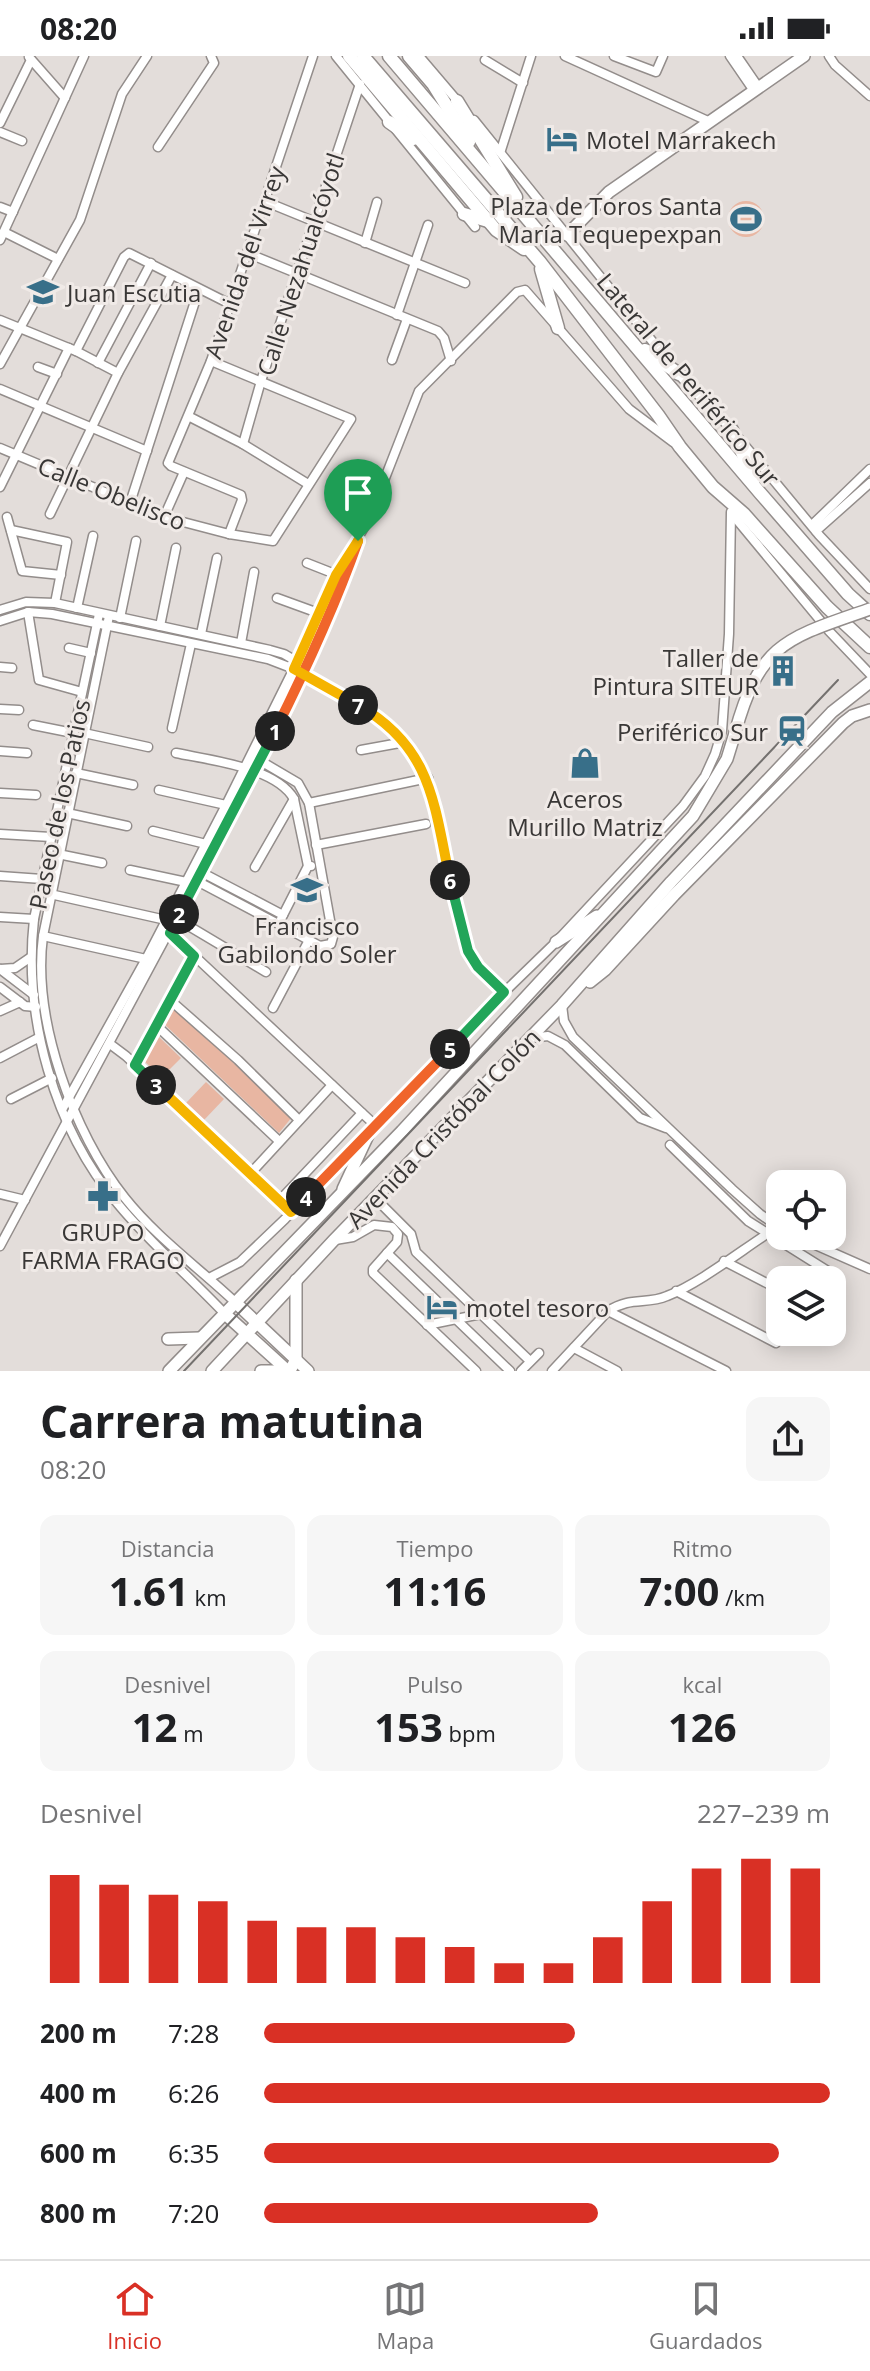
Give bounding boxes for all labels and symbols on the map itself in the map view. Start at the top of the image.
hotel icon: Motel Marrakech [545,122,579,156]
place label: Motel Marrakech [586,123,777,156]
street label: Calle Nezahualcóyotl [248,148,352,380]
street label: Avenida del Virrey [196,160,293,363]
place label: Plaza de Toros Santa María Tequepexpan [490,189,722,250]
sports icon: Plaza de Toros Santa María Tequepexpan [729,202,763,236]
street label: Lateral de Periférico Sur [590,265,788,493]
school or university icon: Juan Escutia [26,275,60,309]
place label: Juan Escutia [65,276,201,309]
street label: Calle Obelisco [33,448,191,538]
pin [324,459,392,541]
place label: Taller de Pintura SITEUR [592,641,759,702]
building icon: Taller de Pintura SITEUR [766,654,800,688]
pin: 7 [338,685,378,725]
street label: Paseo de los Patios [21,696,97,912]
pin: 1 [255,711,295,751]
station icon: Periférico Sur [775,714,809,748]
place label: Periférico Sur [617,715,768,748]
shop icon: Aceros Murillo Matriz [568,746,602,780]
place label: Aceros Murillo Matriz [507,782,663,843]
pin: 6 [430,860,470,900]
school or university icon: Francisco Gabilondo Soler [290,873,324,907]
pin: 2 [159,894,199,934]
place label: Francisco Gabilondo Soler [217,909,397,970]
street label: Avenida Cristóbal Colón [339,1021,547,1235]
pin: 5 [430,1029,470,1069]
pin: 3 [136,1065,176,1105]
pin: 4 [286,1177,326,1217]
pharmacy icon: GRUPO FARMA FRAGO [86,1179,120,1213]
place label: GRUPO FARMA FRAGO [21,1215,185,1276]
hotel icon: motel tesoro [425,1290,459,1324]
place label: motel tesoro [466,1291,609,1324]

